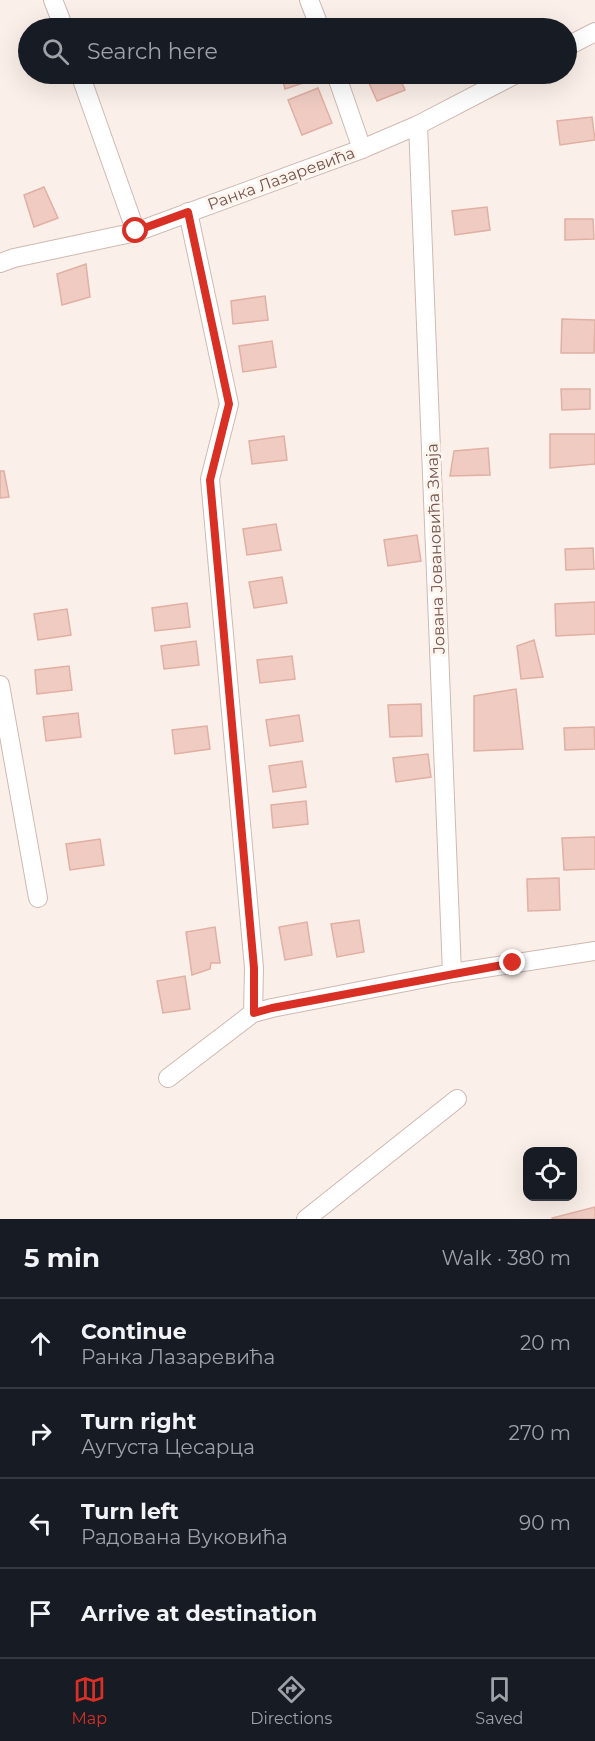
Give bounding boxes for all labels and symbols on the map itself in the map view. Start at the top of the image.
street label: Ранка Лазаревића [205,143,357,214]
route start [122,217,148,243]
street label: Јована Јовановића Змаја [422,443,449,655]
route end [499,949,525,975]

